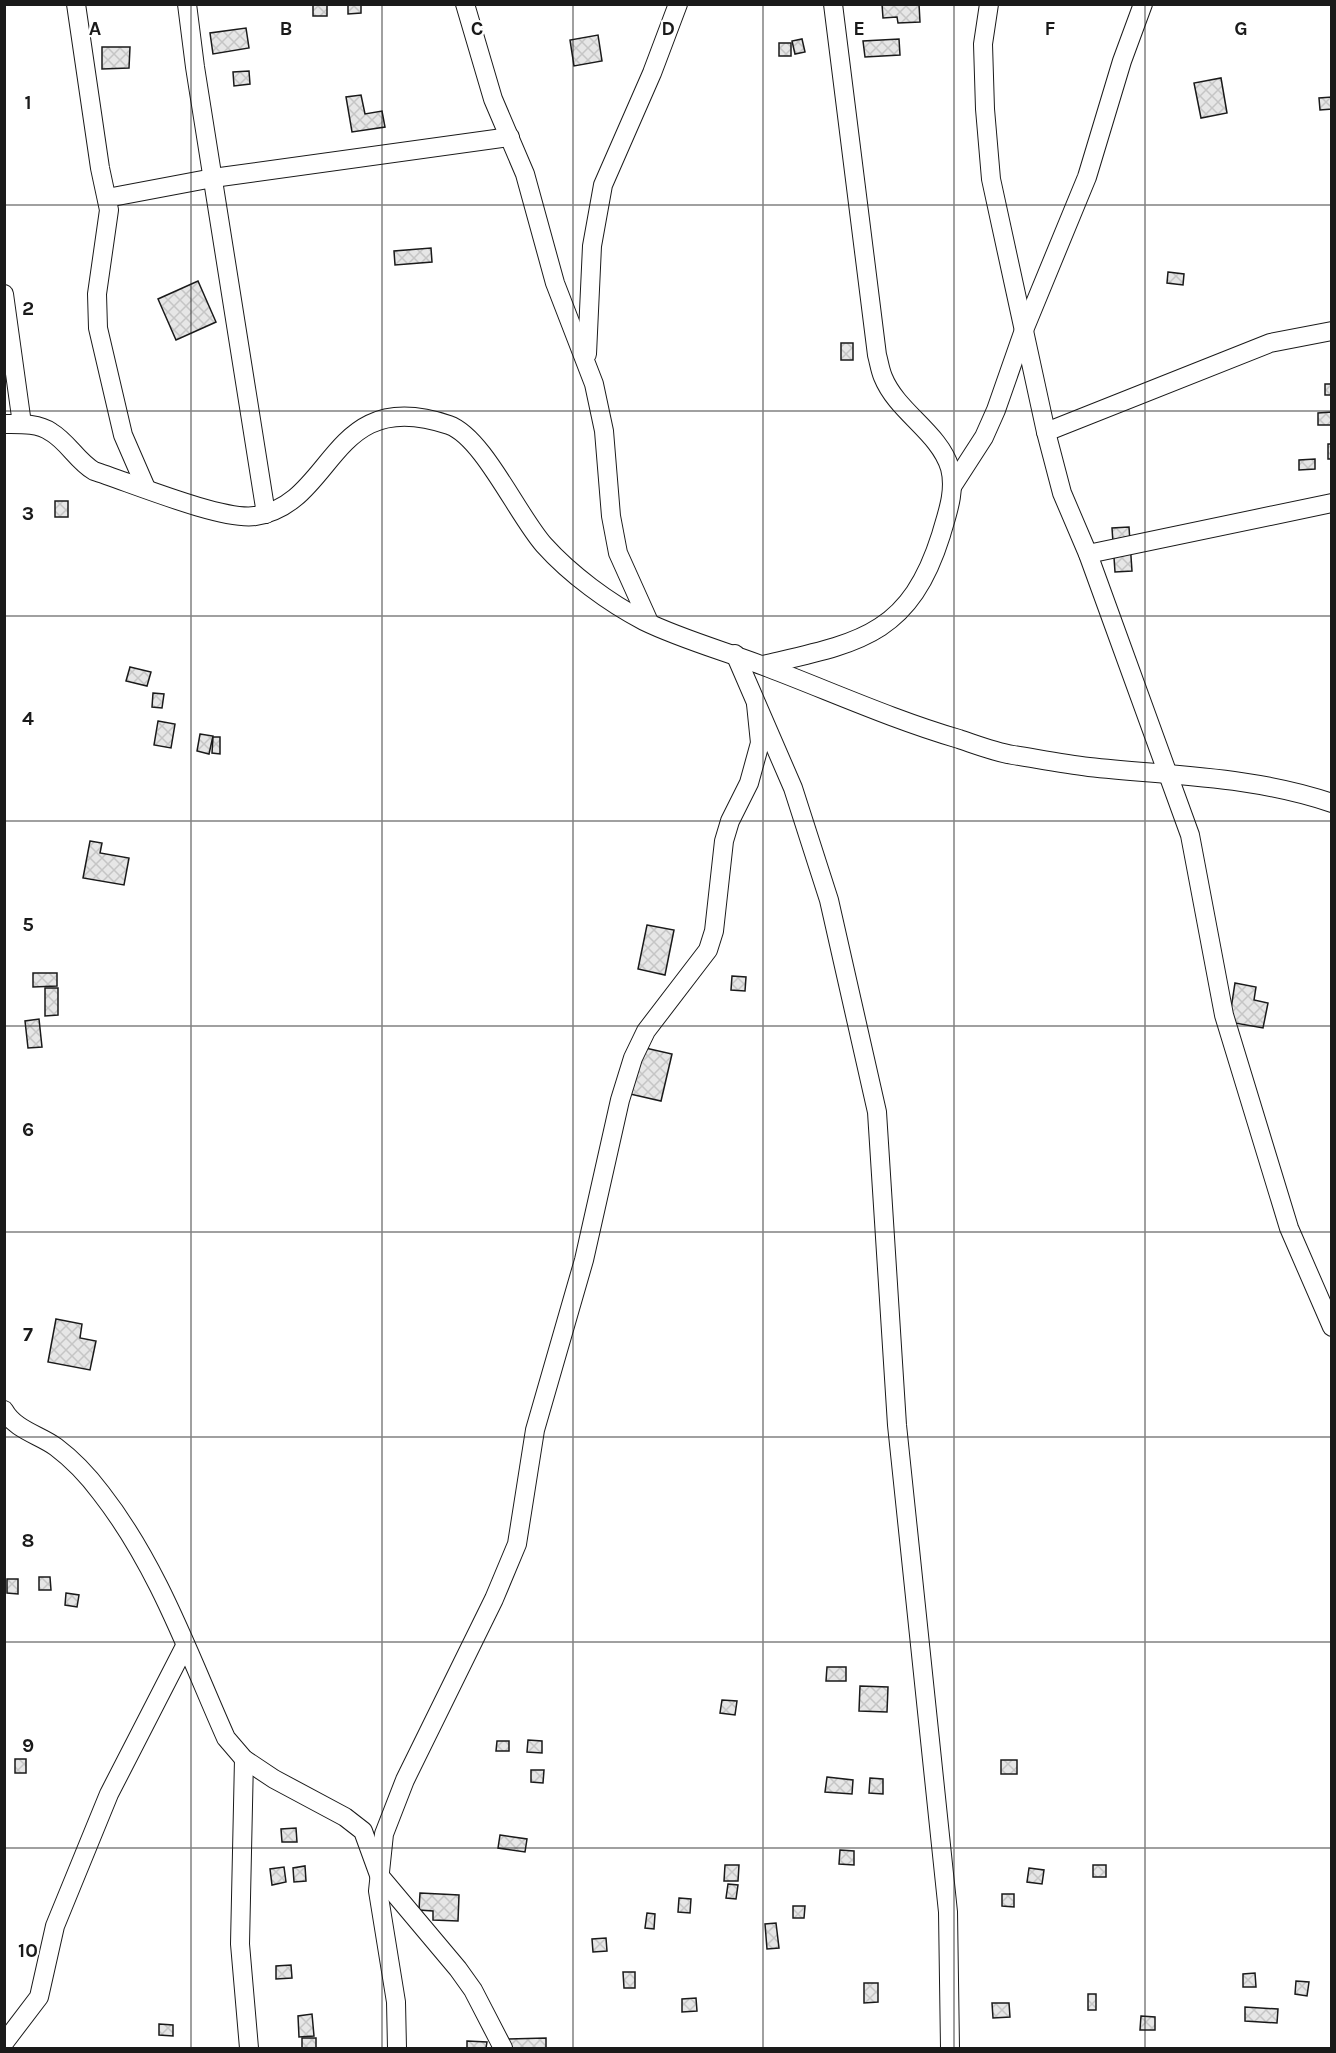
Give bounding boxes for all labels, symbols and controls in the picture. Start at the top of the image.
text: A [89,17,102,40]
text: B [280,17,292,40]
text: C [471,17,483,40]
text: D [661,17,675,40]
text: E [853,17,865,40]
text: F [1045,17,1056,40]
text: G [1234,17,1248,40]
text: 1 [24,91,32,114]
text: 2 [22,297,34,320]
text: 3 [22,502,34,525]
text: 4 [22,707,34,730]
text: 5 [22,913,34,936]
text: 6 [22,1118,34,1141]
text: 7 [23,1323,33,1346]
text: 8 [22,1529,34,1552]
text: 9 [22,1734,34,1757]
text: 10 [18,1939,38,1962]

